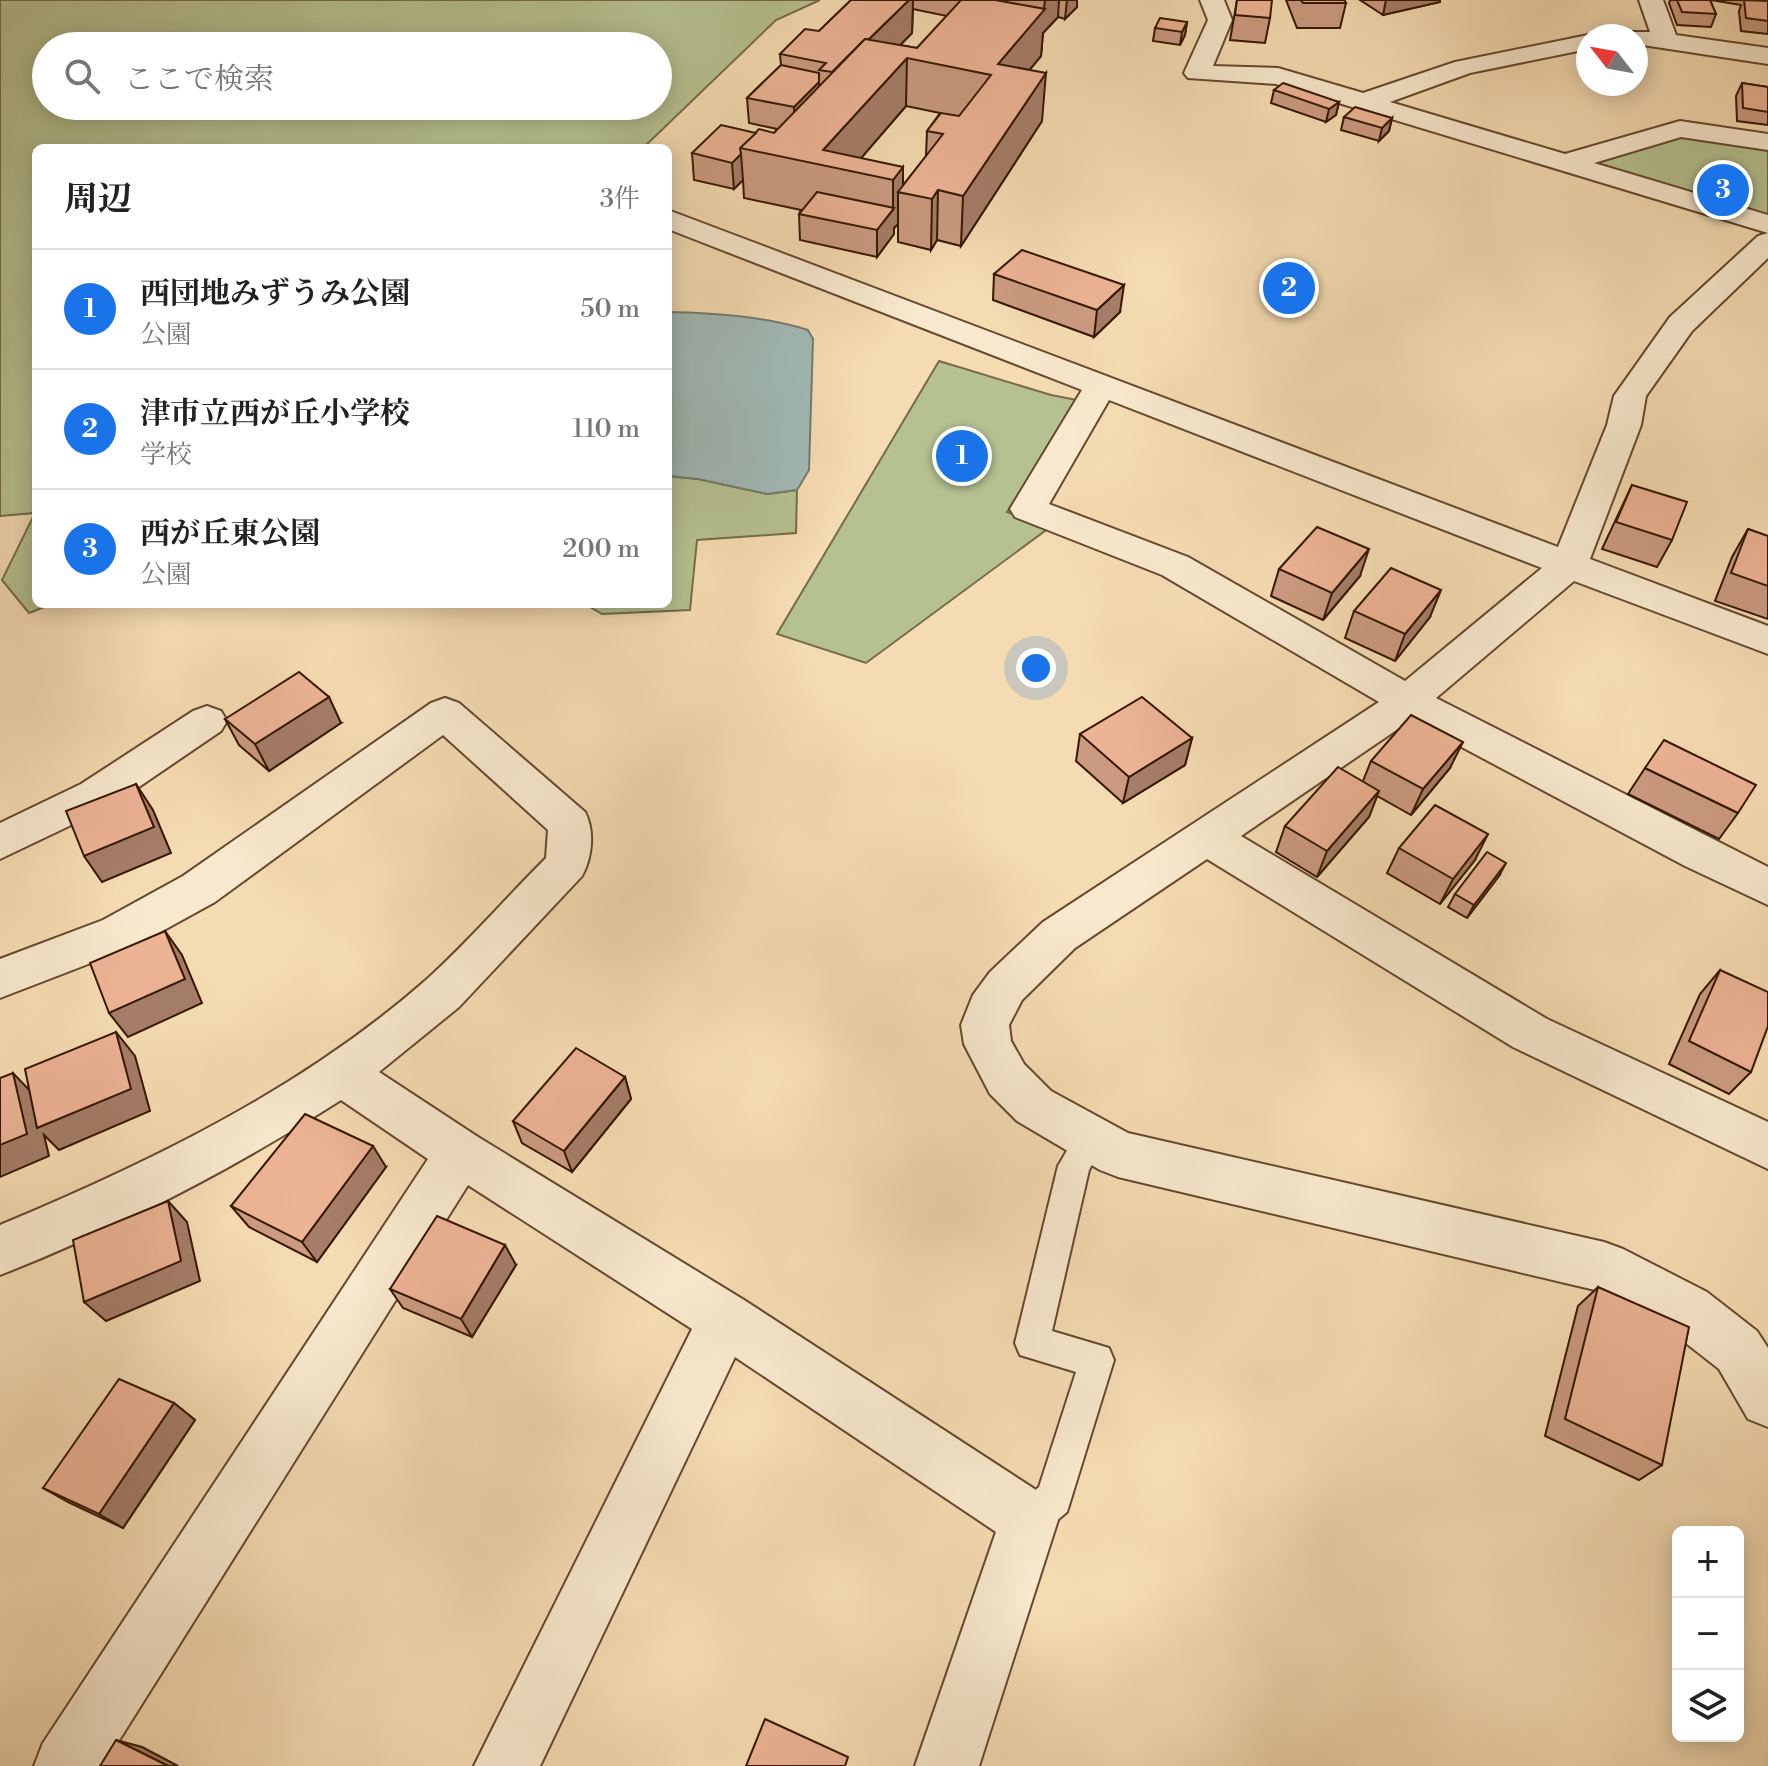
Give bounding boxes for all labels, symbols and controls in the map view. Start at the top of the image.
north arrow [1576,24,1648,96]
search box [32,32,672,120]
icon: search [60,54,104,98]
text: ここで検索 [124,61,274,99]
pin: 3 [1697,160,1749,220]
text: 周辺 [64,179,132,221]
text: 3件 [600,183,640,215]
pin: 2 [1263,258,1315,318]
text: 西団地みずうみ公園 [140,275,410,313]
text: 1 [84,293,96,325]
text: 50 m [580,293,640,325]
text: 公園 [140,319,192,351]
text: 津市立西が丘小学校 [140,395,410,433]
text: 2 [82,413,98,445]
text: 110 m [572,413,640,445]
pin: 1 [936,426,988,486]
text: 学校 [140,439,192,471]
text: 西が丘東公園 [140,515,320,553]
text: 3 [82,533,98,565]
text: 200 m [563,533,640,565]
text: 公園 [140,559,192,591]
your location [1016,648,1056,688]
map controls [1672,1526,1744,1742]
button: + [1672,1526,1744,1598]
button: − [1672,1598,1744,1670]
button: layers [1672,1670,1744,1742]

